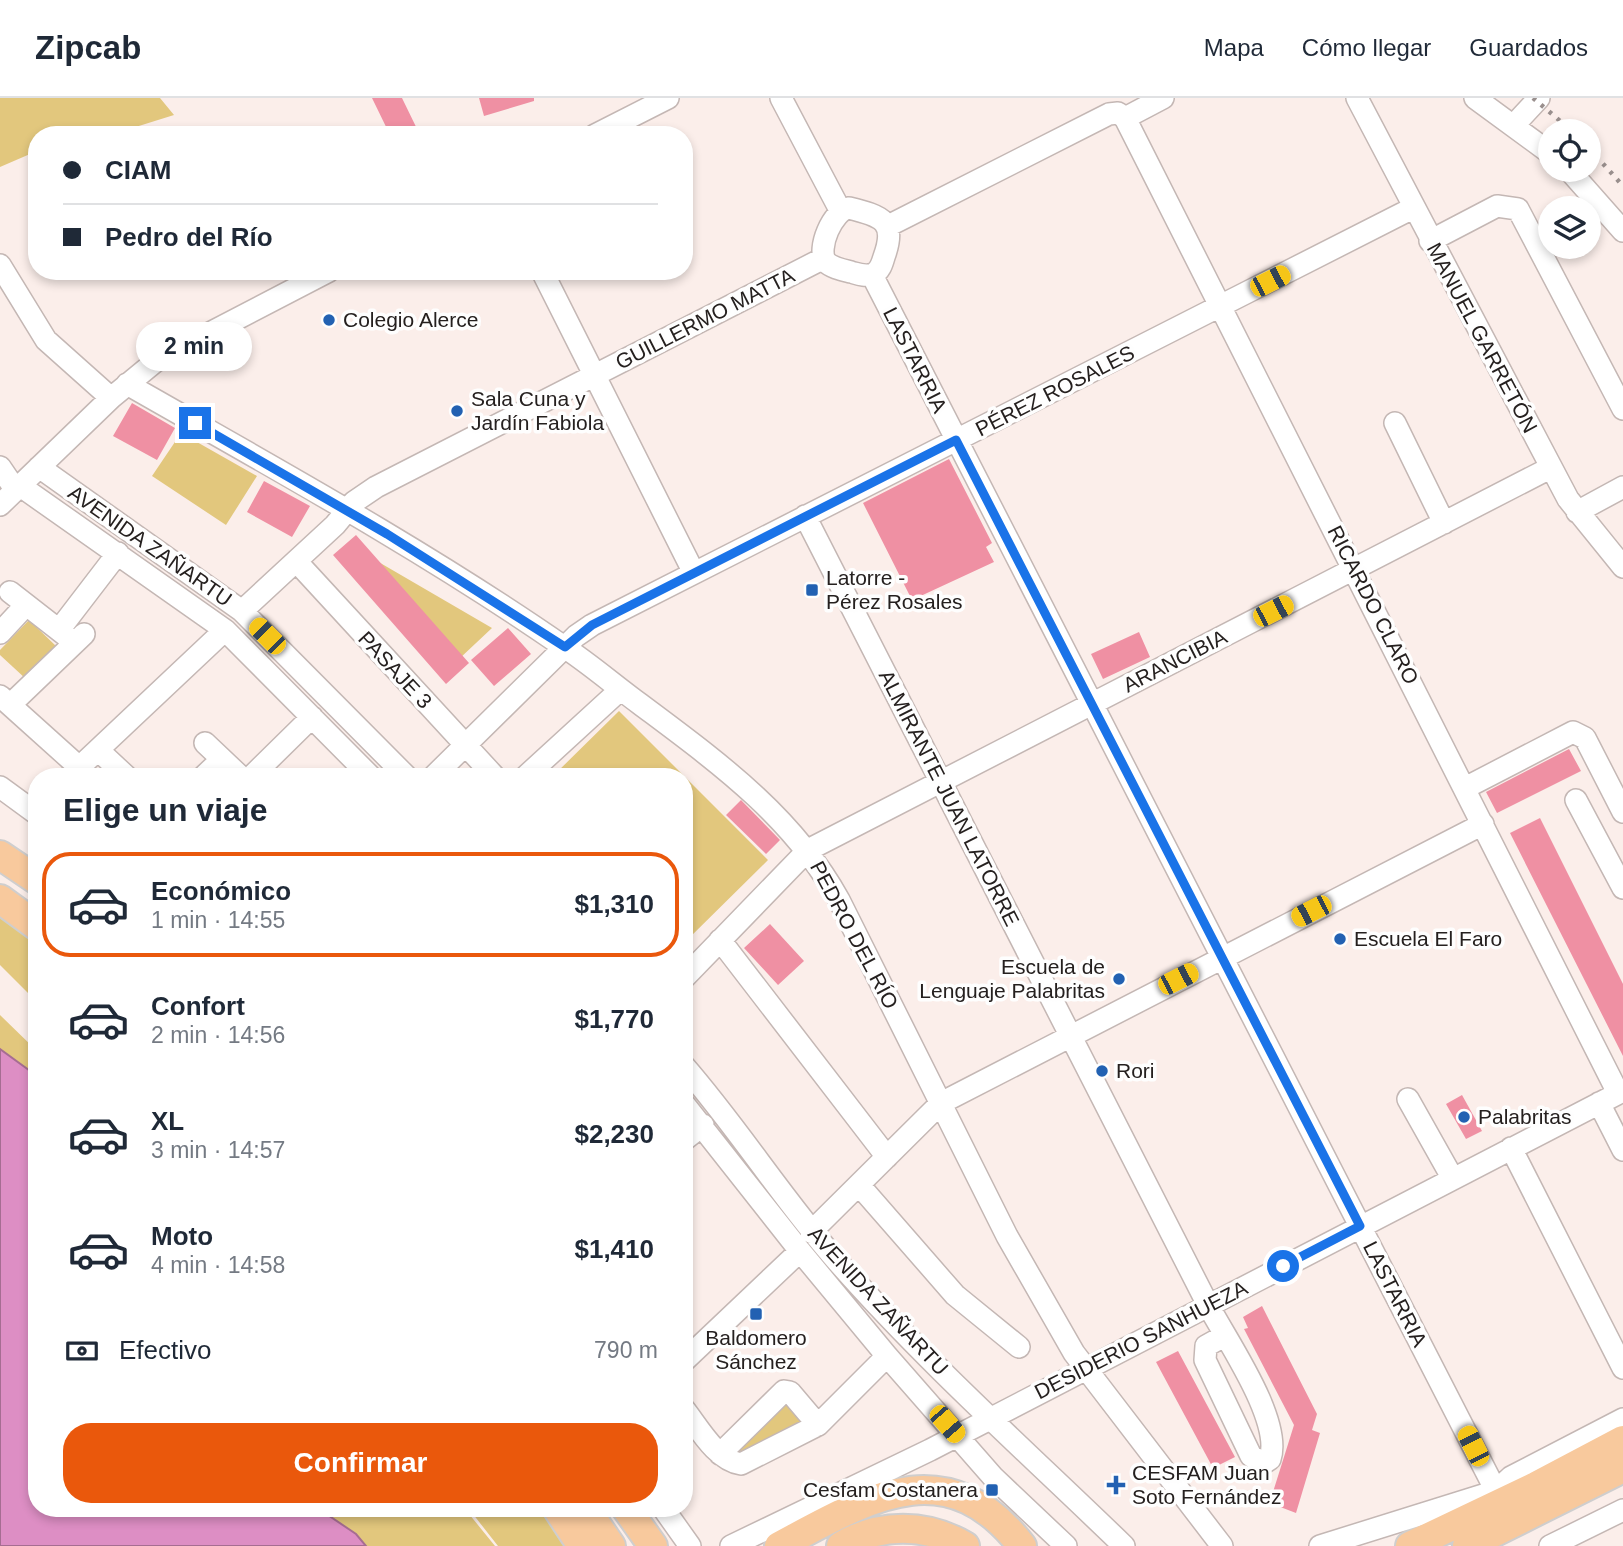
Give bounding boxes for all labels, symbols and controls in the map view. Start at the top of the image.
text: Zipcab [35,29,141,66]
text: Mapa [1204,34,1264,61]
text: Cómo llegar [1302,34,1431,61]
text: Guardados [1469,34,1588,61]
map controls [1538,119,1601,259]
button: locate [1538,119,1601,182]
text: CIAM [105,155,171,185]
button: layers [1538,196,1601,259]
text: Pedro del Río [105,222,273,252]
street label: MANUEL GARRETÓN [1423,239,1542,437]
car [1247,262,1294,300]
street label: GUILLERMO MATTA [612,263,798,374]
street label: LASTARRIA [879,303,952,416]
place label: Colegio Alerce [343,308,478,331]
marker: Colegio Alerce [321,312,337,328]
callout: 2 min [137,322,253,370]
text: 2 min [164,333,224,359]
street label: PÉREZ ROSALES [972,341,1138,441]
place label: Sala Cuna y Jardín Fabiola [471,387,604,434]
marker: Sala Cuna y Jardín Fabiola [449,403,465,419]
route end [179,407,211,439]
street label: AVENIDA ZAÑARTU [64,481,236,611]
street label: RICARDO CLARO [1323,522,1423,688]
place label: Latorre - Pérez Rosales [826,566,963,613]
marker: Latorre - Pérez Rosales [804,582,820,598]
car [1250,592,1297,630]
car [245,614,290,658]
street label: ARANCIBIA [1119,625,1230,696]
street label: PASAJE 3 [354,627,437,713]
street label: ALMIRANTE JUAN LATORRE [875,666,1024,929]
text: Elige un viaje [63,792,268,828]
street label: PEDRO DEL RÍO [806,857,903,1012]
icon: car [67,873,130,936]
text: Económico [151,876,291,906]
text: $1,310 [574,889,654,919]
car [1288,892,1335,930]
text: 1 min · 14:55 [151,907,285,933]
place label: Escuela El Faro [1354,927,1502,950]
marker: Escuela El Faro [1332,931,1348,947]
place label: Escuela de Lenguaje Palabritas [919,955,1105,1002]
car [1155,960,1202,998]
marker: Escuela de Lenguaje Palabritas [1111,971,1127,987]
icon: car [67,988,130,1051]
text: Confort [151,991,245,1021]
text: $1,770 [574,1004,654,1034]
text: 2 min · 14:56 [151,1022,285,1048]
place label: Rori [1116,1059,1155,1082]
marker: Rori [1094,1063,1110,1079]
icon: car [67,1103,130,1166]
place label: Palabritas [1478,1105,1571,1128]
text: XL [151,1106,184,1136]
marker: Palabritas [1456,1109,1472,1125]
text: $2,230 [574,1119,654,1149]
text: 3 min · 14:57 [151,1137,285,1163]
icon: car [67,1218,130,1281]
text: Moto [151,1221,213,1251]
street label: AVENIDA ZAÑARTU [804,1222,953,1379]
text: $1,410 [574,1234,654,1264]
street label: LASTARRIA [1359,1237,1432,1350]
route start [1267,1250,1299,1282]
text: 4 min · 14:58 [151,1252,285,1278]
street label: DESIDERIO SANHUEZA [1031,1276,1251,1403]
marker: Baldomero Sánchez [748,1306,764,1322]
place label: Baldomero Sánchez [705,1326,807,1373]
icon: cash [63,1332,101,1370]
text: Efectivo [119,1335,212,1365]
text: 790 m [594,1337,658,1363]
car [926,1401,969,1447]
button: Confirmar [63,1423,658,1503]
car [1455,1423,1492,1469]
place label: CESFAM Juan Soto Fernández [1132,1461,1281,1508]
marker: CESFAM Juan Soto Fernández [1106,1475,1126,1495]
place label: Cesfam Costanera [803,1478,978,1501]
marker: Cesfam Costanera [984,1482,1000,1498]

